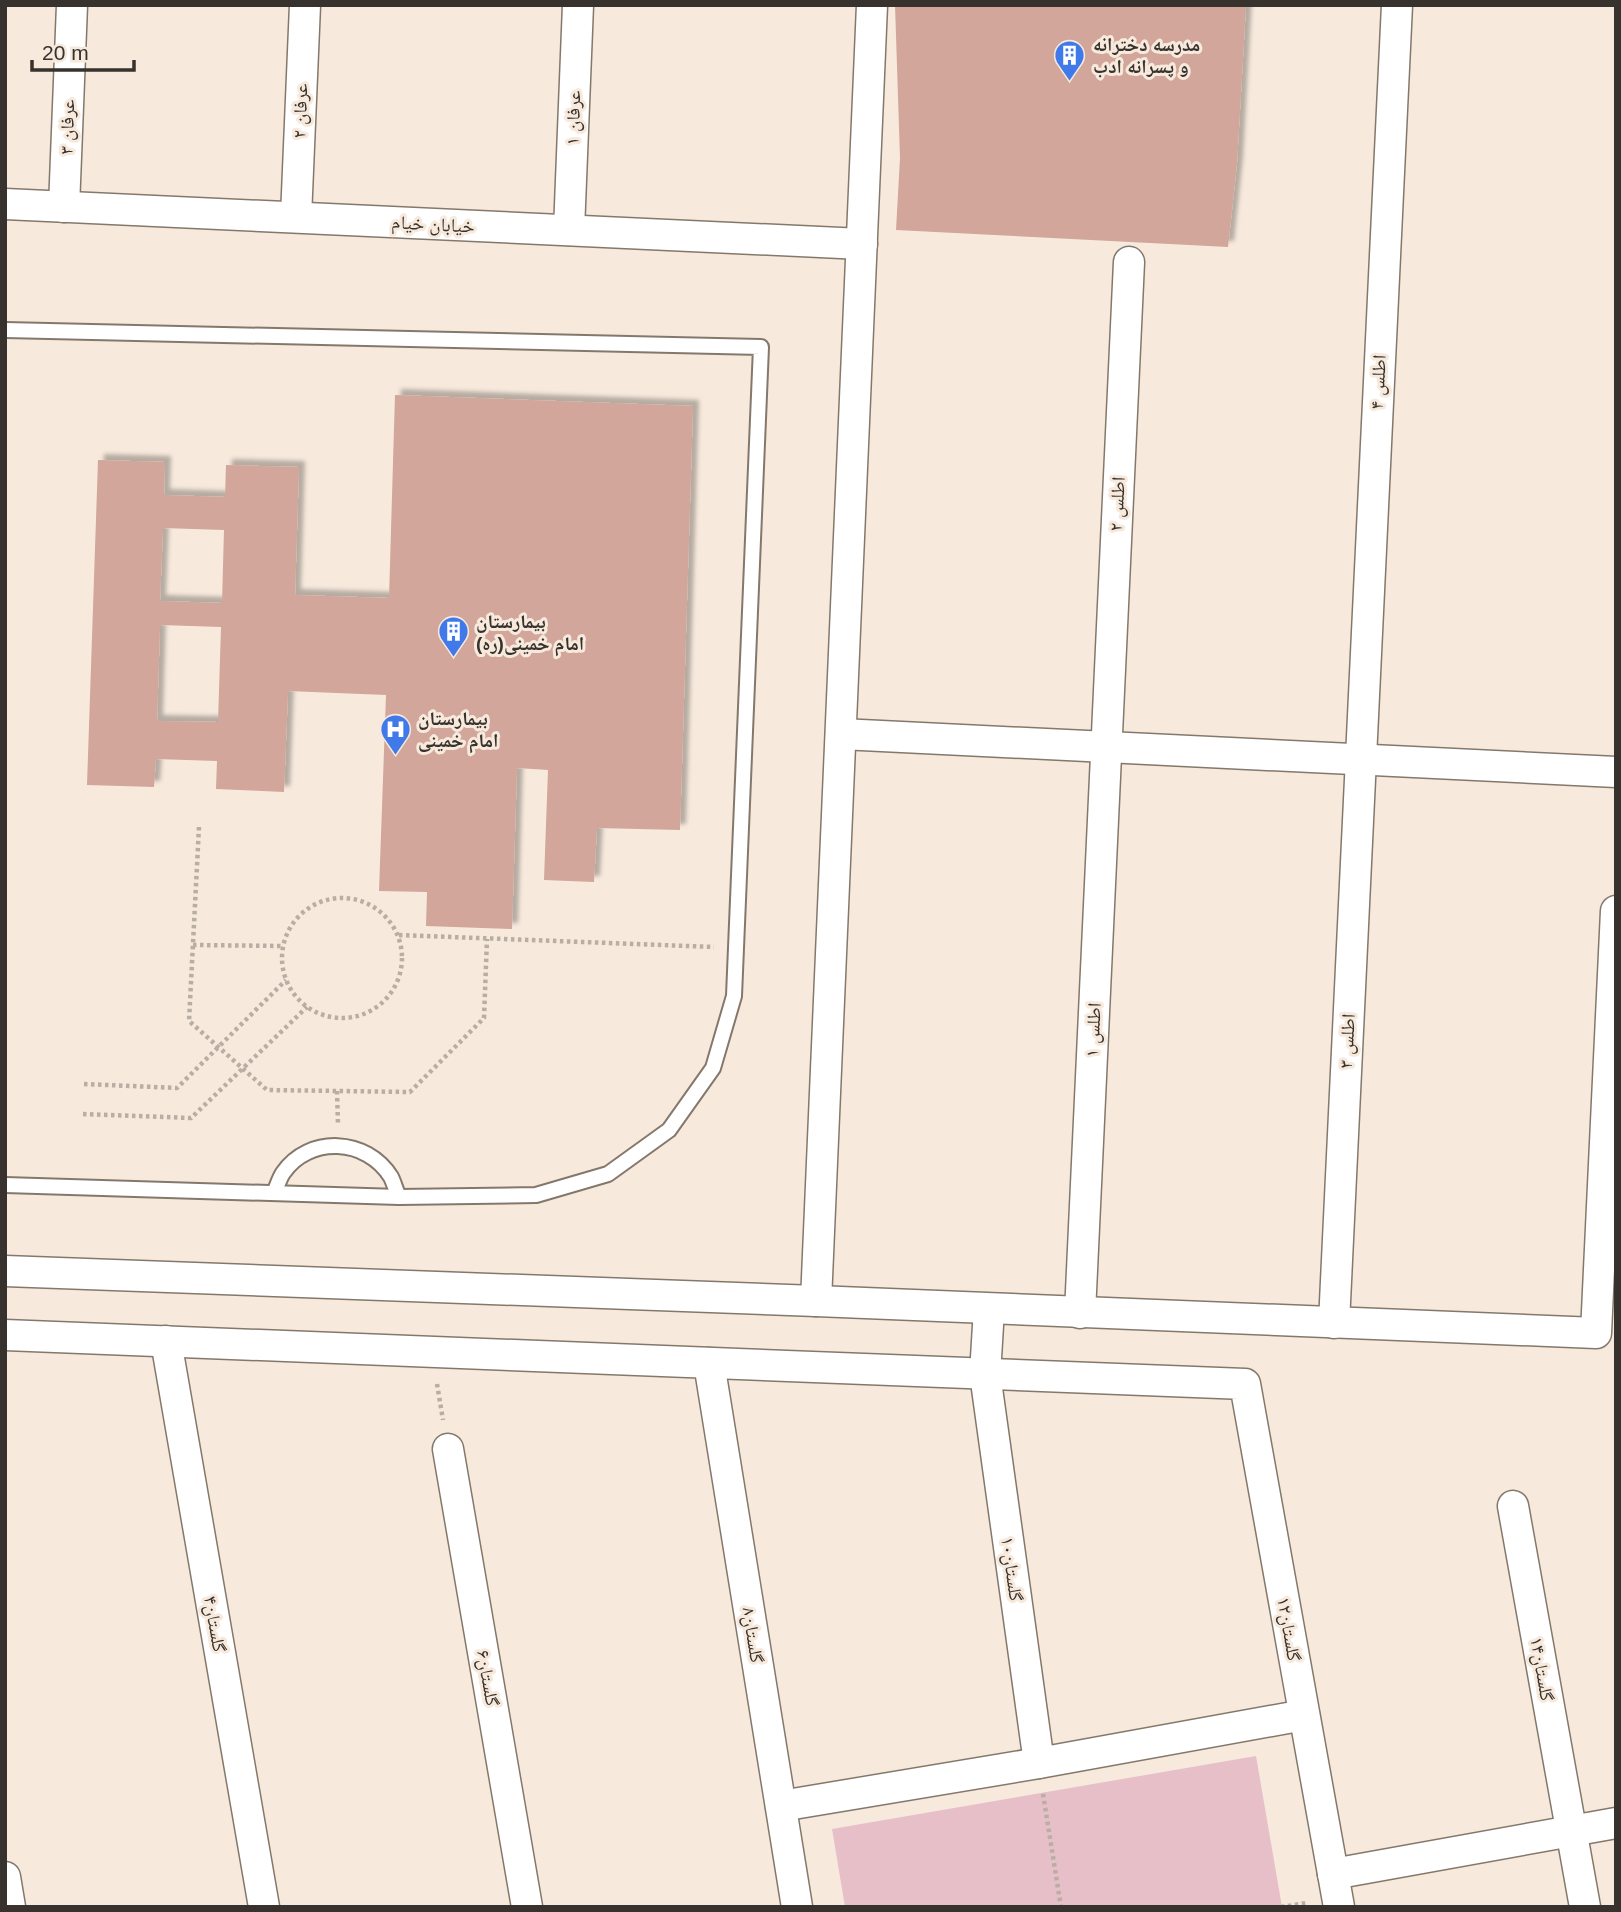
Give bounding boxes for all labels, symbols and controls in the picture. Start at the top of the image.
scale bar [32,28,133,72]
place label: مدرسه دخترانه و پسرانه ادب [1093,34,1200,78]
building icon: مدرسه دخترانه و پسرانه ادب [1053,38,1087,82]
text: 20 m [42,41,89,64]
street label: عرفان ۲ [289,83,312,139]
street label: عرفان ۱ [562,90,585,146]
street label: عرفان ۳ [56,99,79,155]
street label: خیابان خیام [391,211,475,240]
street label: اطلس ۴ [1366,354,1391,410]
street label: اطلس ۲ [1105,476,1130,532]
place label: بیمارستان امام خمینی(ره) [476,611,584,657]
building icon: بیمارستان امام خمینی(ره) [436,615,470,659]
place label: بیمارستان امام خمینی [418,708,498,754]
hospital icon: بیمارستان امام خمینی [378,712,412,756]
street label: اطلس ۱ [1081,1002,1106,1058]
street label: اطلس ۳ [1335,1013,1360,1069]
street label: گلستان۱۰ [996,1535,1027,1603]
street label: گلستان۴ [199,1594,230,1654]
street label: گلستان۱۲ [1272,1595,1305,1663]
street label: گلستان۸ [737,1605,768,1665]
street label: گلستان۱۴ [1525,1635,1558,1703]
street label: گلستان۶ [472,1648,503,1708]

